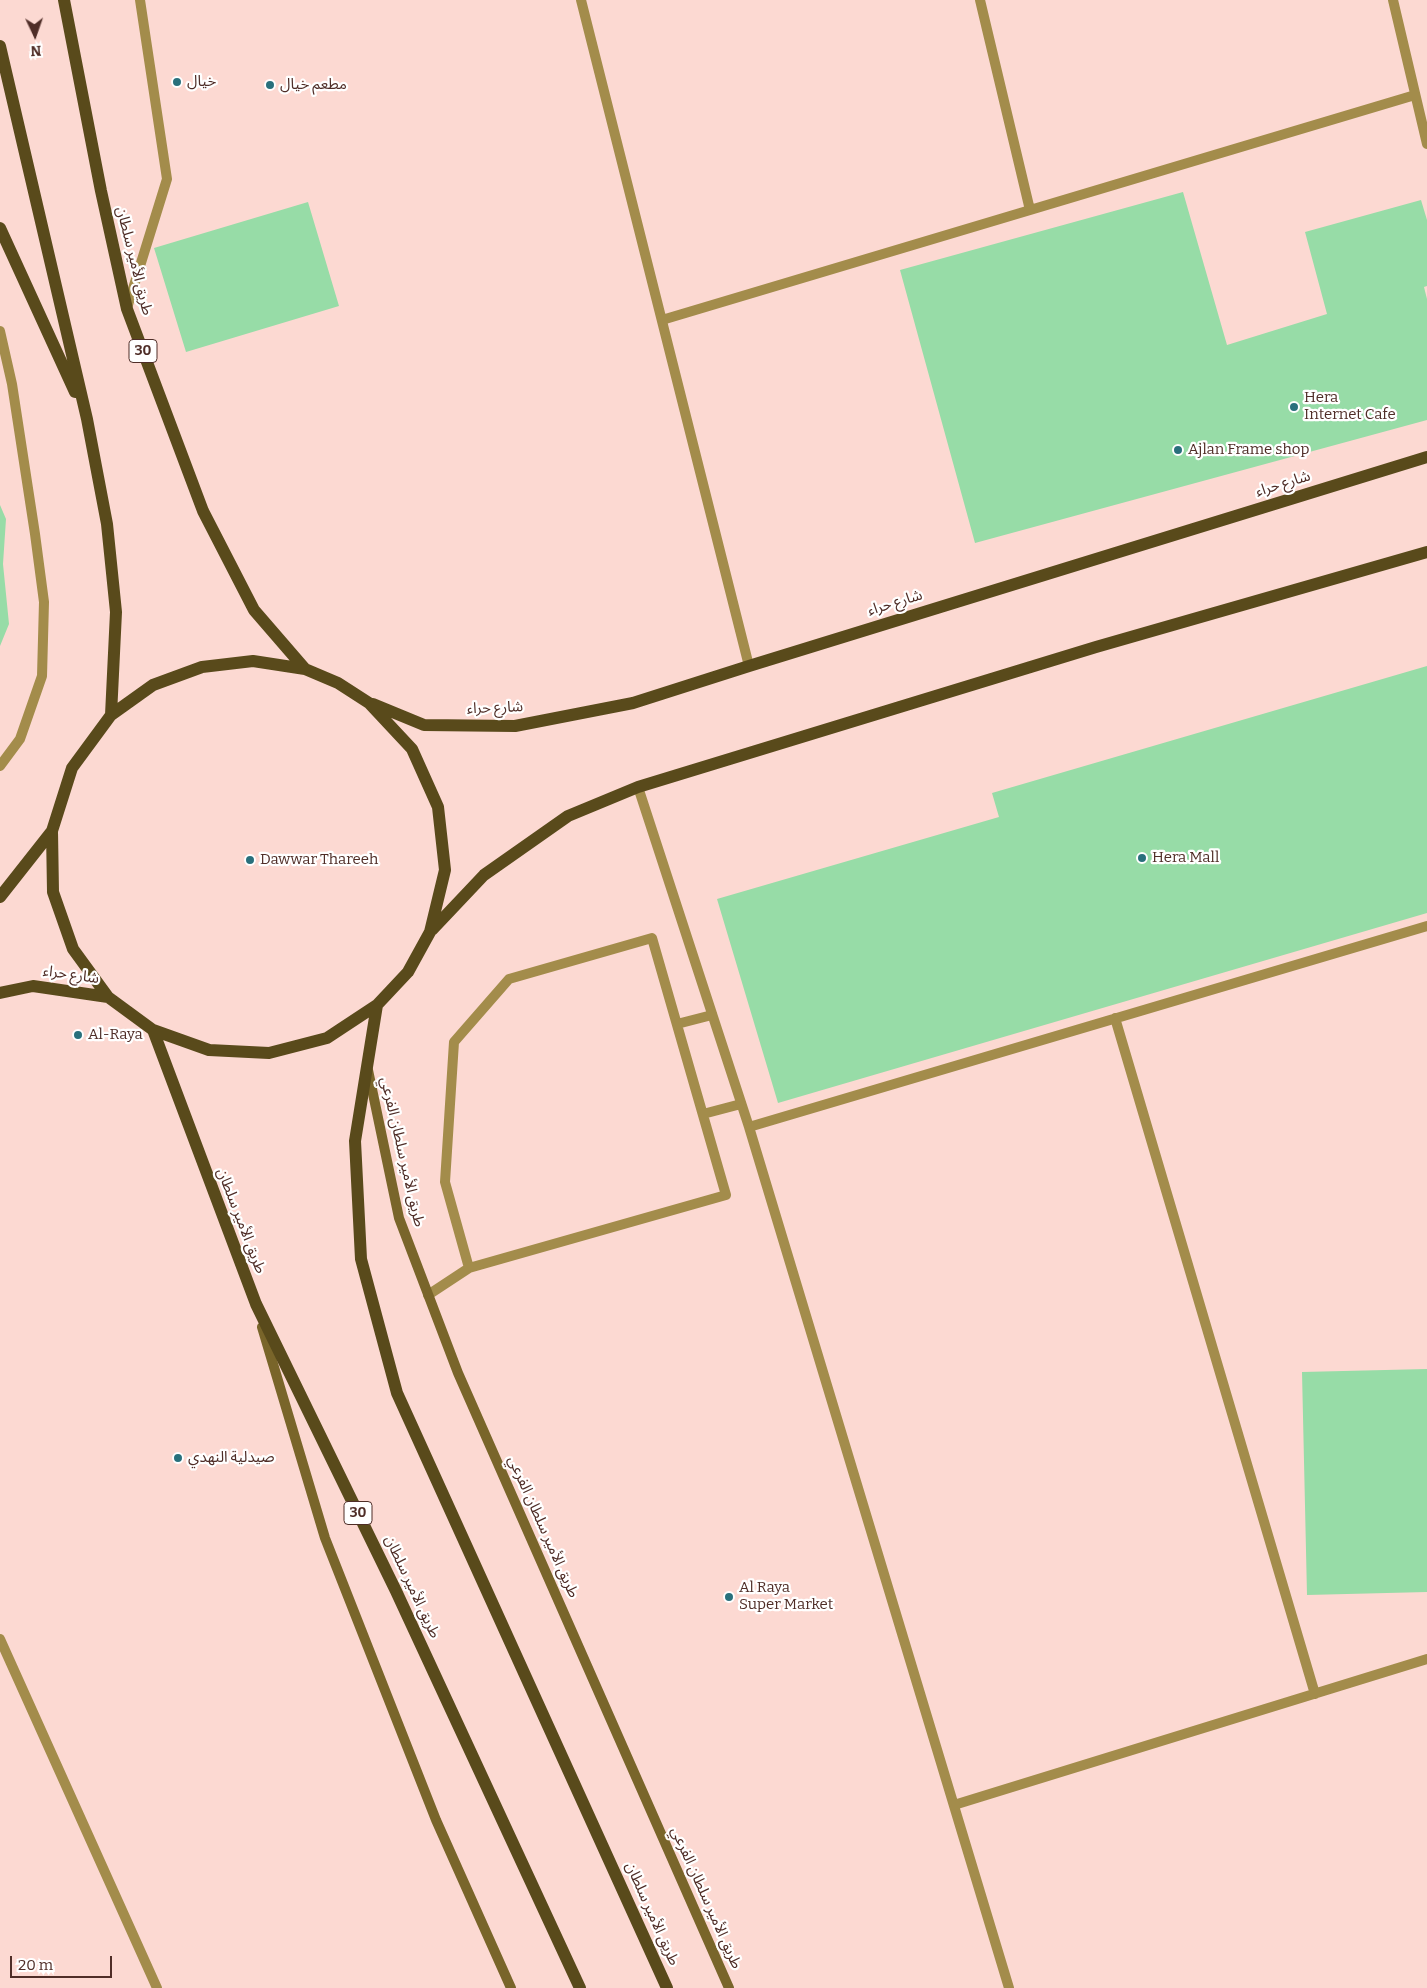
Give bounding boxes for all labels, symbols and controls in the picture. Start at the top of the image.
north arrow [10,10,60,60]
text: N [30,42,42,59]
place label: خيال [187,73,216,91]
marker: خيال [171,76,183,88]
place label: مطعم خيال [280,76,347,94]
marker: مطعم خيال [264,79,276,91]
street label: طريق الأمير سلطان [112,205,156,317]
road number: 30 [129,340,157,362]
place label: Hera Internet Cafe [1304,389,1396,424]
marker: Hera Internet Cafe [1288,401,1300,413]
place label: Ajlan Frame shop [1188,441,1309,459]
marker: Ajlan Frame shop [1172,444,1184,456]
street label: شارع حراء [1253,467,1313,501]
street label: شارع حراء [865,586,925,620]
street label: شارع حراء [467,698,523,718]
place label: Hera Mall [1152,849,1219,867]
place label: Dawwar Thareeh [260,851,378,869]
marker: Hera Mall [1136,852,1148,864]
marker: Dawwar Thareeh [244,854,256,866]
street label: شارع حراء [42,962,100,988]
place label: Al-Raya [88,1026,143,1044]
marker: Al-Raya [72,1029,84,1041]
street label: طريق الأمير سلطان الفرعي [376,1075,428,1229]
street label: طريق الأمير سلطان [213,1166,269,1276]
place label: صيدلية النهدي [188,1449,275,1467]
marker: صيدلية النهدي [172,1452,184,1464]
street label: طريق الأمير سلطان الفرعي [504,1453,582,1601]
road number: 30 [344,1502,372,1525]
street label: طريق الأمير سلطان [380,1533,444,1641]
place label: Al Raya Super Market [739,1579,833,1614]
marker: Al Raya Super Market [723,1591,735,1603]
street label: طريق الأمير سلطان الفرعي [667,1824,745,1972]
street label: طريق الأمير سلطان [621,1859,683,1969]
scale bar [12,1946,115,1978]
text: 20 m [18,1956,53,1974]

